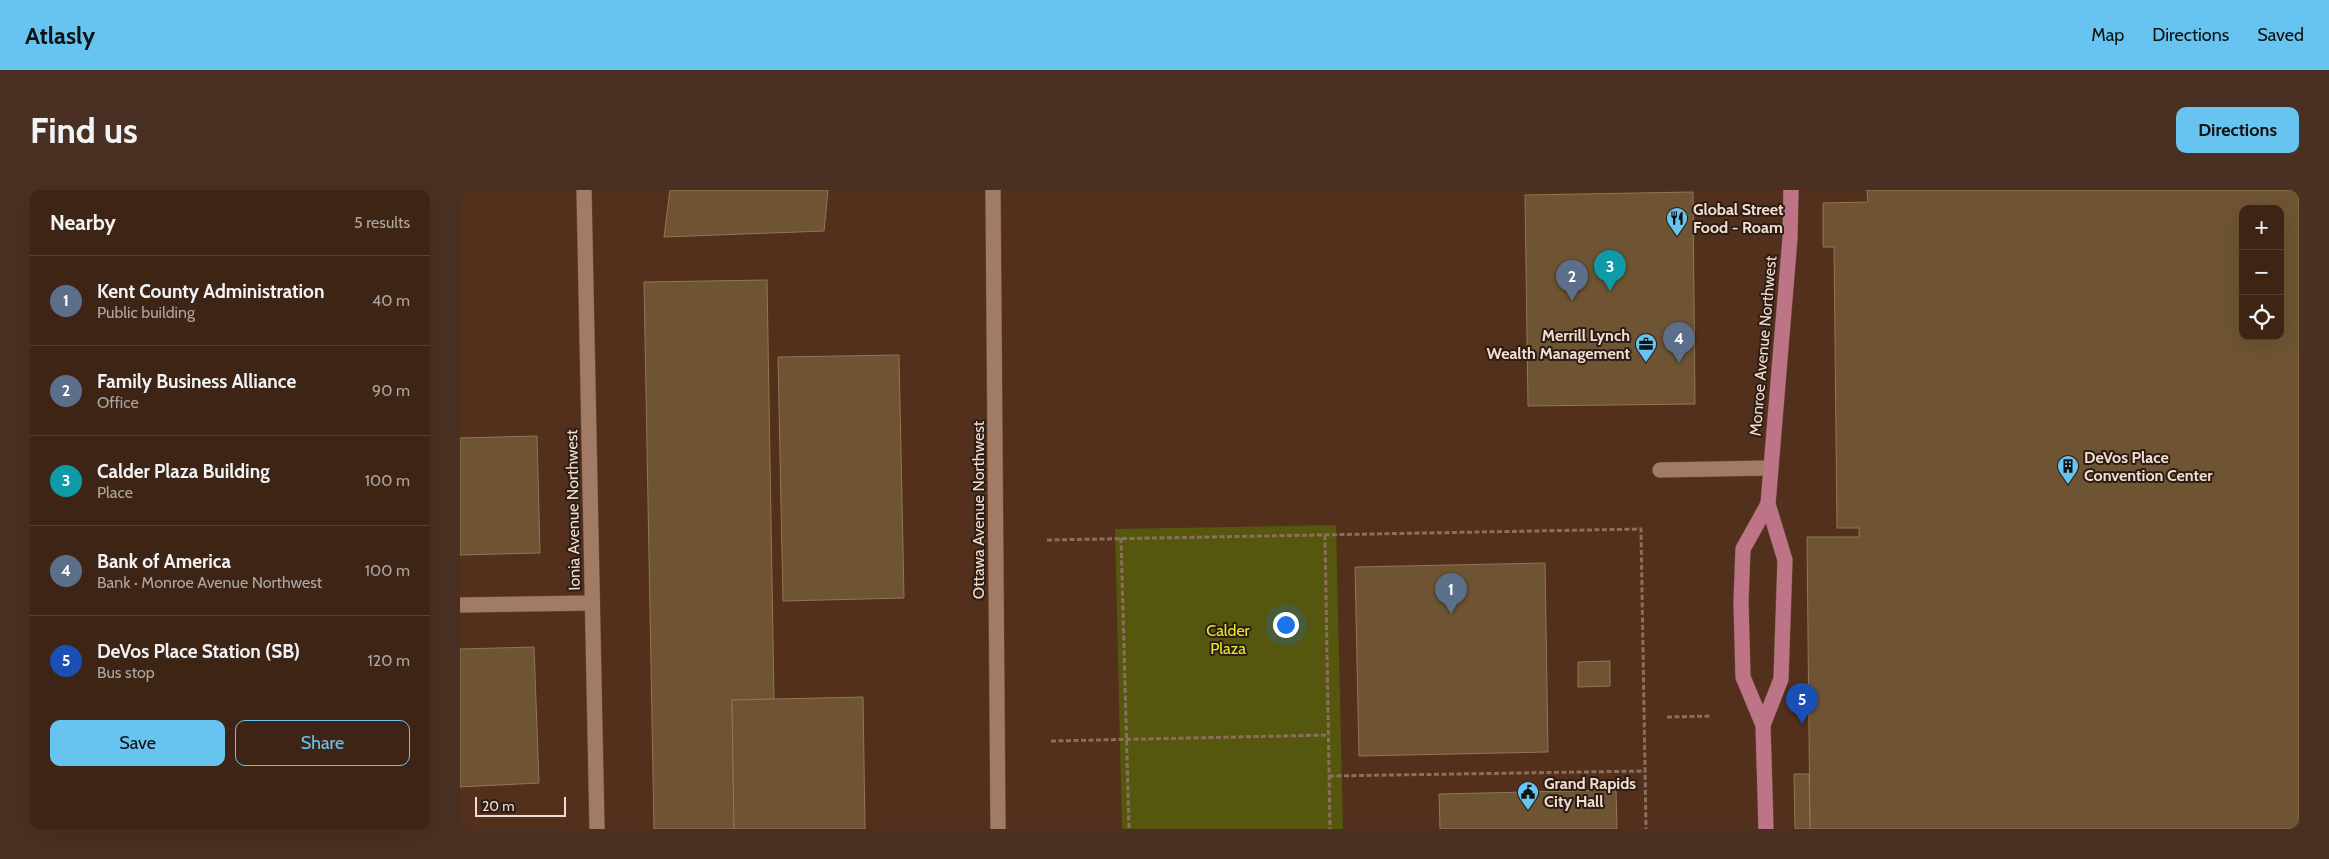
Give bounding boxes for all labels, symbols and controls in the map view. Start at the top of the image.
text: Atlasly [25,21,95,50]
text: Map [2091,24,2124,46]
text: Directions [2152,24,2229,46]
text: Saved [2257,24,2304,46]
button: Directions [2176,107,2299,153]
text: Find us [30,109,138,152]
place label: Global Street Food - Roam [1693,200,1784,237]
map controls [2239,205,2284,340]
button: + [2239,205,2284,250]
restaurant icon: Global Street Food - Roam [1665,206,1689,237]
text: Nearby [50,210,116,235]
text: 5 results [354,213,410,232]
pin: 3 [1594,250,1626,291]
button: − [2239,250,2284,295]
street label: Monroe Avenue Northwest [1746,254,1780,437]
pin: 2 [1556,260,1588,301]
text: Kent County Administration [97,280,324,303]
text: 1 [63,291,69,310]
text: 40 m [372,291,410,310]
button: locate [2239,295,2284,340]
text: Public building [97,303,195,322]
pin: 4 [1663,322,1695,363]
place label: Merrill Lynch Wealth Management [1486,326,1630,363]
office icon: Merrill Lynch Wealth Management [1634,332,1658,363]
text: Family Business Alliance [97,370,296,393]
text: 2 [62,381,70,400]
text: 90 m [372,381,410,400]
text: Office [97,393,139,412]
street label: Ottawa Avenue Northwest [969,420,988,599]
street label: Ionia Avenue Northwest [562,429,584,591]
place label: DeVos Place Convention Center [2084,448,2213,485]
building icon: DeVos Place Convention Center [2056,454,2080,485]
text: Calder Plaza Building [97,460,270,483]
text: 3 [62,471,70,490]
text: 100 m [365,471,410,490]
text: Place [97,483,133,502]
text: Bank of America [97,550,231,573]
text: 4 [61,561,71,580]
text: 100 m [365,561,410,580]
text: Bank · Monroe Avenue Northwest [97,573,322,592]
pin: 1 [1435,573,1467,614]
your location [1273,612,1299,638]
park label: Calder Plaza [1206,621,1251,658]
text: DeVos Place Station (SB) [97,640,300,663]
text: 5 [62,651,70,670]
text: 120 m [368,651,410,670]
text: Bus stop [97,663,155,682]
pin: 5 [1786,683,1818,724]
button: Save [50,720,225,766]
button: Share [235,720,410,766]
place label: Grand Rapids City Hall [1544,774,1636,811]
public building icon: Grand Rapids City Hall [1516,780,1540,811]
scale bar [475,794,566,817]
text: 20 m [482,797,515,815]

